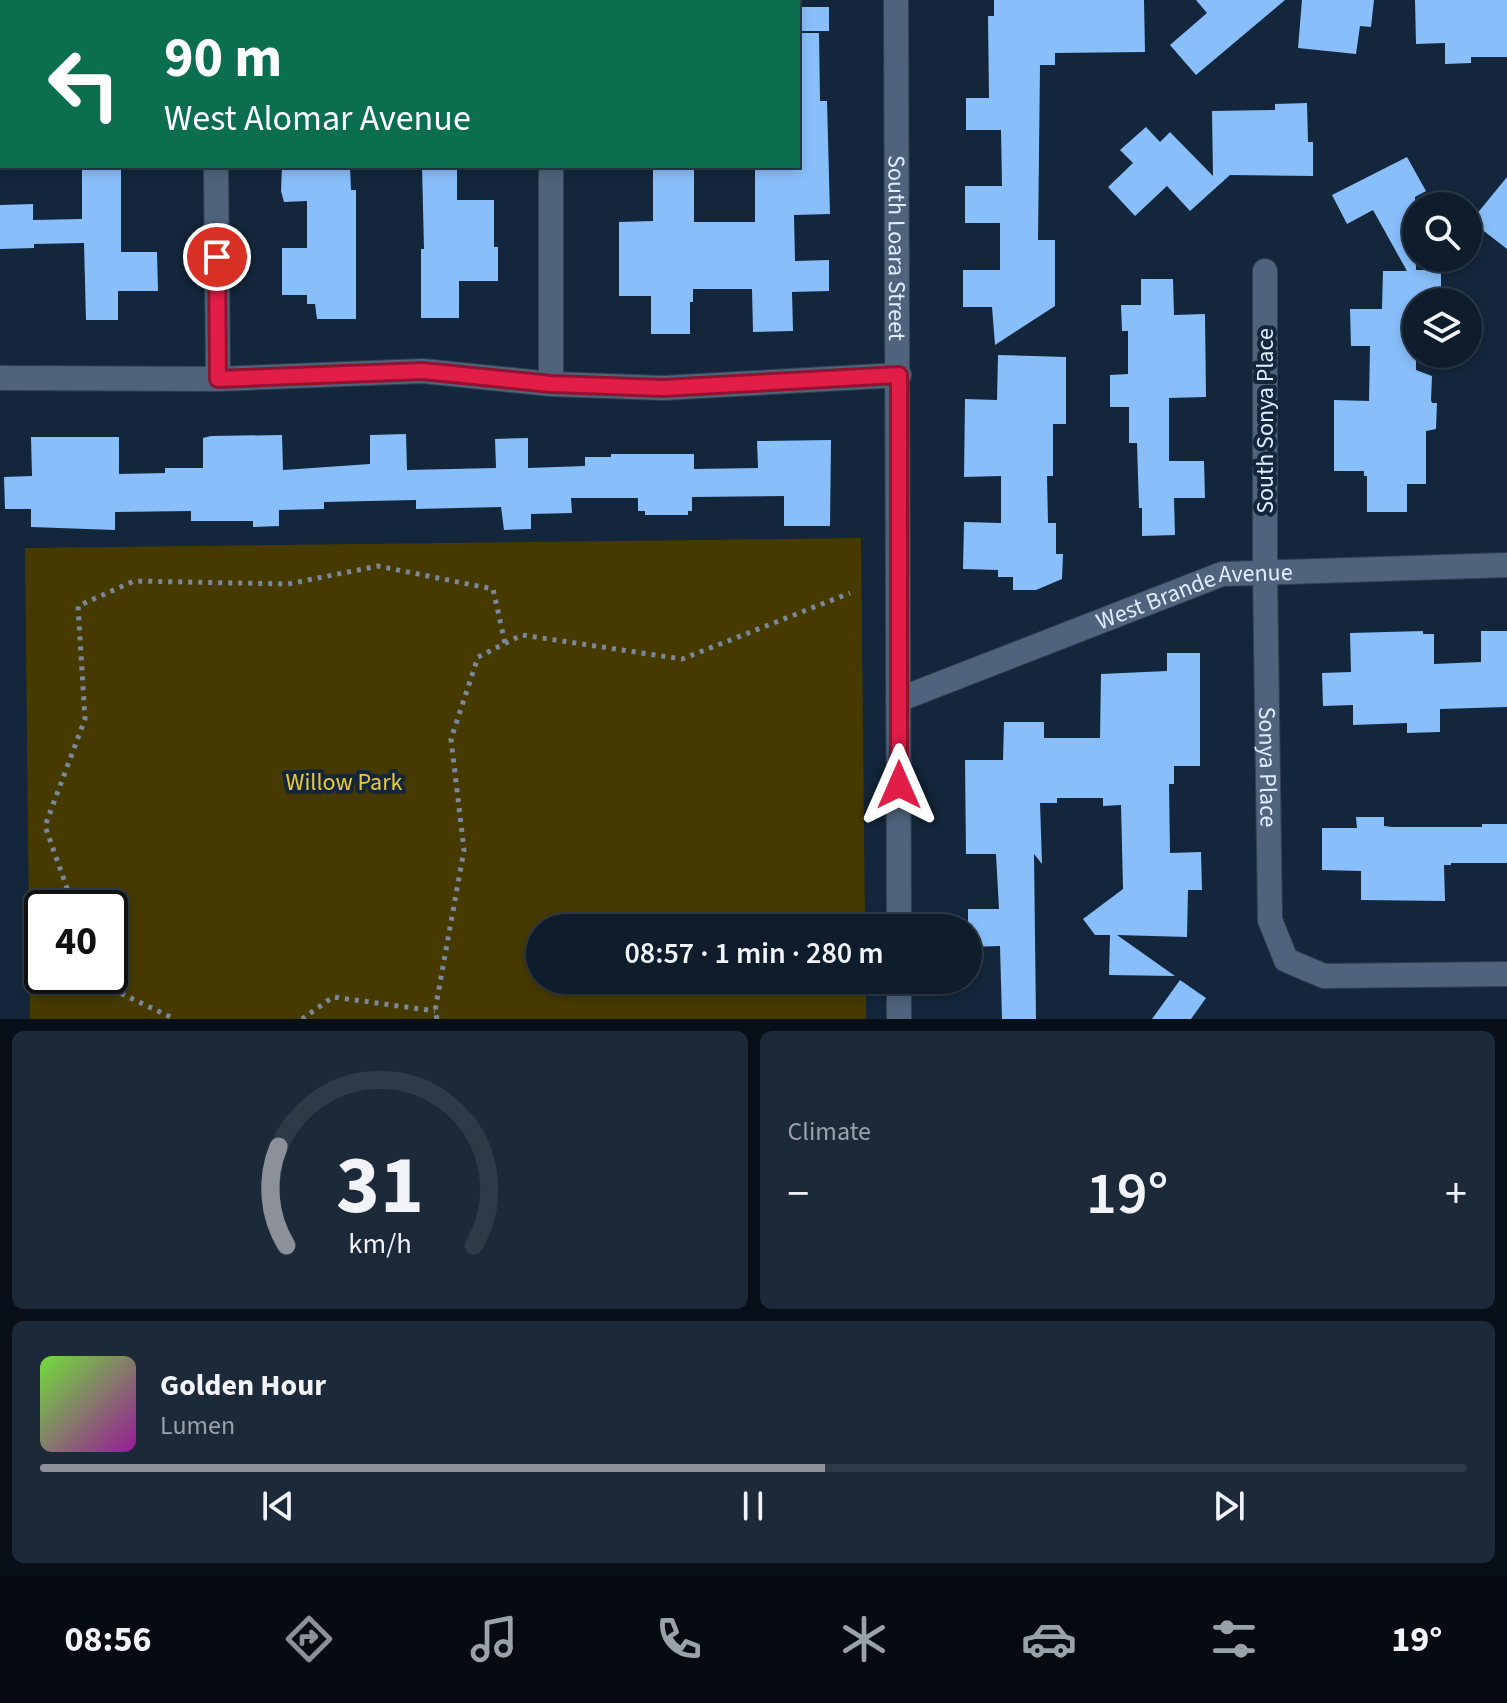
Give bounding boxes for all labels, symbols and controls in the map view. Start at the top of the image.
text: 90 m [164,19,282,98]
icon: left [32,32,136,136]
text: West Alomar Avenue [164,93,471,144]
street label: South Loara Street [879,155,915,341]
map controls [1402,192,1482,368]
button: search [1402,192,1482,272]
pin [183,223,251,291]
icon: arrive [195,235,239,279]
button: layers [1402,288,1482,368]
street label: South Sonya Place [1248,328,1283,514]
street label: West Brande Avenue [1091,554,1293,639]
street label: Sonya Place [1249,706,1286,828]
position arrow [857,743,941,827]
park label: Willow Park [286,765,403,800]
speed limit sign: 40 [24,890,128,994]
text: 08:57 · 1 min · 280 m [624,932,884,975]
text: Climate [788,1113,871,1150]
text: 31 [336,1127,424,1245]
text: 19° [1086,1152,1168,1237]
text: − [788,1163,809,1226]
text: + [1445,1163,1467,1226]
text: km/h [348,1224,411,1264]
text: Golden Hour [160,1364,326,1407]
text: Lumen [160,1407,235,1444]
icon: previous [256,1484,300,1528]
icon: pause [731,1484,775,1528]
icon: next [1207,1484,1251,1528]
icon: directions [281,1611,337,1667]
icon: music [466,1611,522,1667]
icon: phone [651,1611,707,1667]
icon: climate [836,1611,892,1667]
icon: car [1021,1611,1077,1667]
icon: filters [1206,1611,1262,1667]
text: 08:56 [65,1614,151,1665]
text: 19° [1391,1614,1442,1665]

